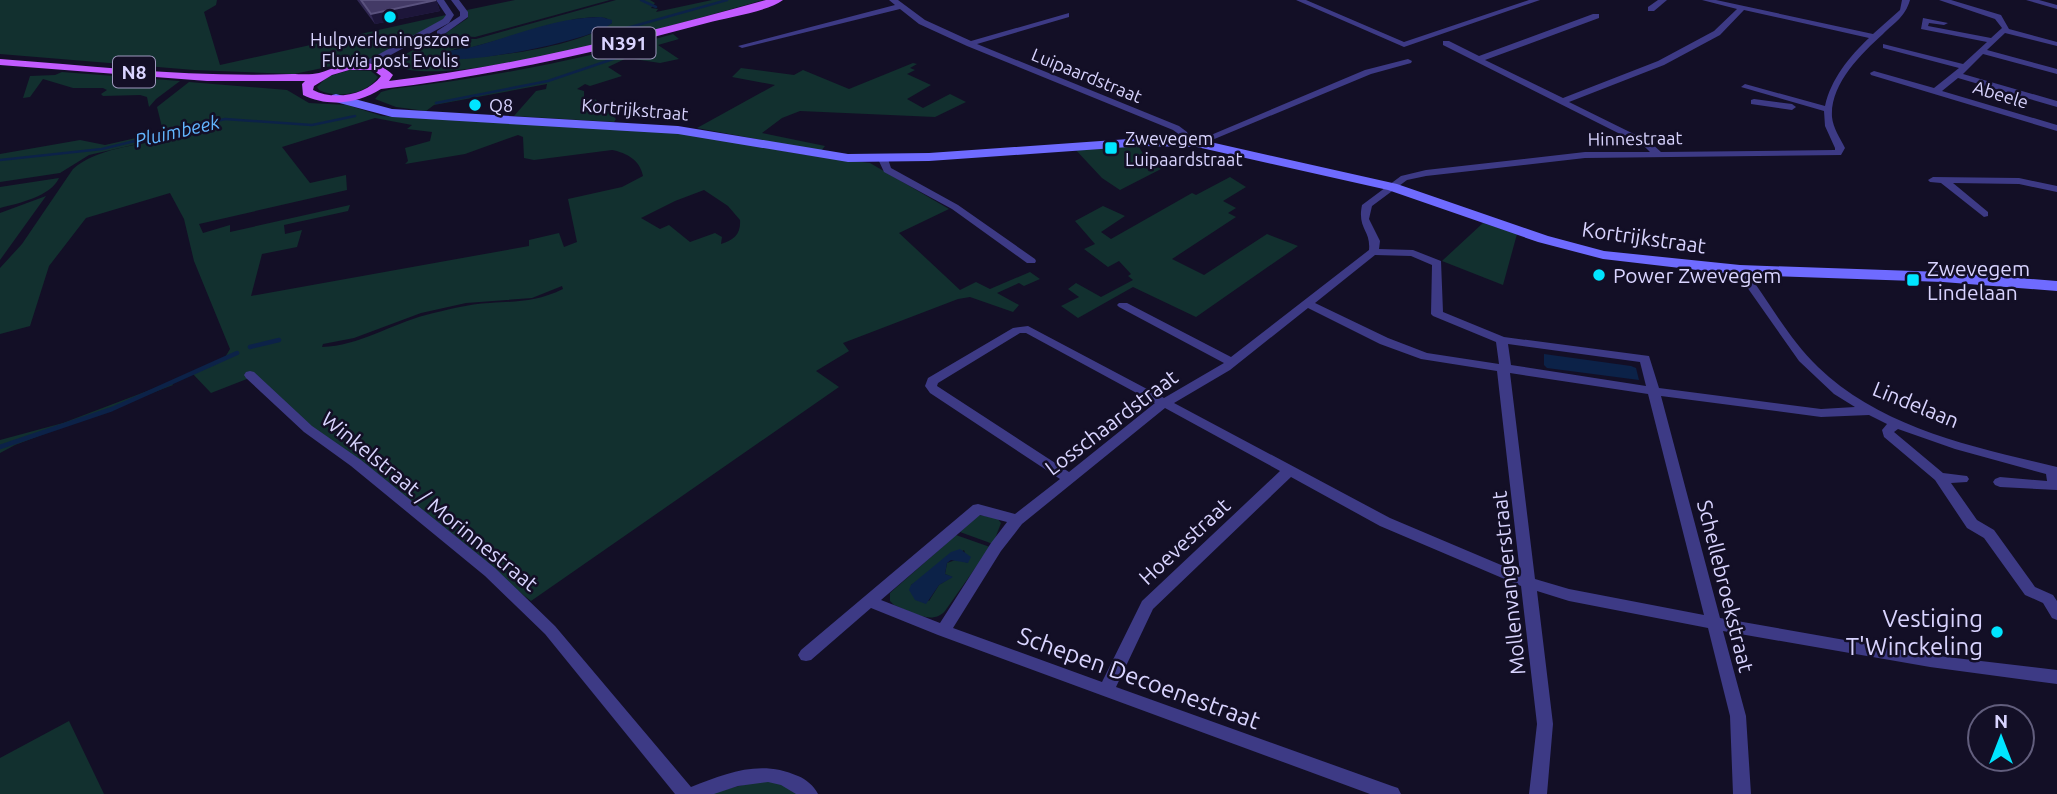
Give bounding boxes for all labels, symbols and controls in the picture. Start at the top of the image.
marker: Hulpverleningszone Fluvia post Evolis [382,9,398,25]
road number: N391 [592,28,656,58]
place label: Hulpverleningszone Fluvia post Evolis [310,29,470,70]
street label: Luipaardstraat [1029,44,1145,106]
road number: N8 [113,57,155,88]
street label: Abeele [1971,76,2031,112]
street label: Kortrijkstraat [581,94,689,124]
place label: Q8 [489,95,513,116]
marker: Q8 [467,97,483,113]
water label: Pluimbeek [132,110,222,151]
street label: Hinnestraat [1587,127,1683,149]
place label: Zwevegem Luipaardstraat [1125,128,1242,169]
marker: Zwevegem Luipaardstraat [1103,140,1119,156]
street label: Kortrijkstraat [1580,216,1708,258]
place label: Zwevegem Lindelaan [1927,256,2030,304]
place label: Power Zwevegem [1613,263,1781,287]
marker: Power Zwevegem [1591,267,1607,283]
marker: Zwevegem Lindelaan [1905,272,1921,288]
street label: Losschaardstraat [1040,364,1182,480]
street label: Lindelaan [1869,376,1963,432]
street label: Winkelstraat / Morinnestraat [317,406,543,596]
street label: Mollenvangerstraat [1486,490,1530,676]
street label: Hoevestraat [1134,493,1234,589]
street label: Schellebroekstraat [1693,497,1759,675]
place label: Vestiging T'Winckeling [1846,605,1983,660]
street label: Schepen Decoenestraat [1014,622,1264,735]
marker: Vestiging T'Winckeling [1989,624,2005,640]
north arrow [1966,703,2036,773]
text: N [1994,710,2008,732]

